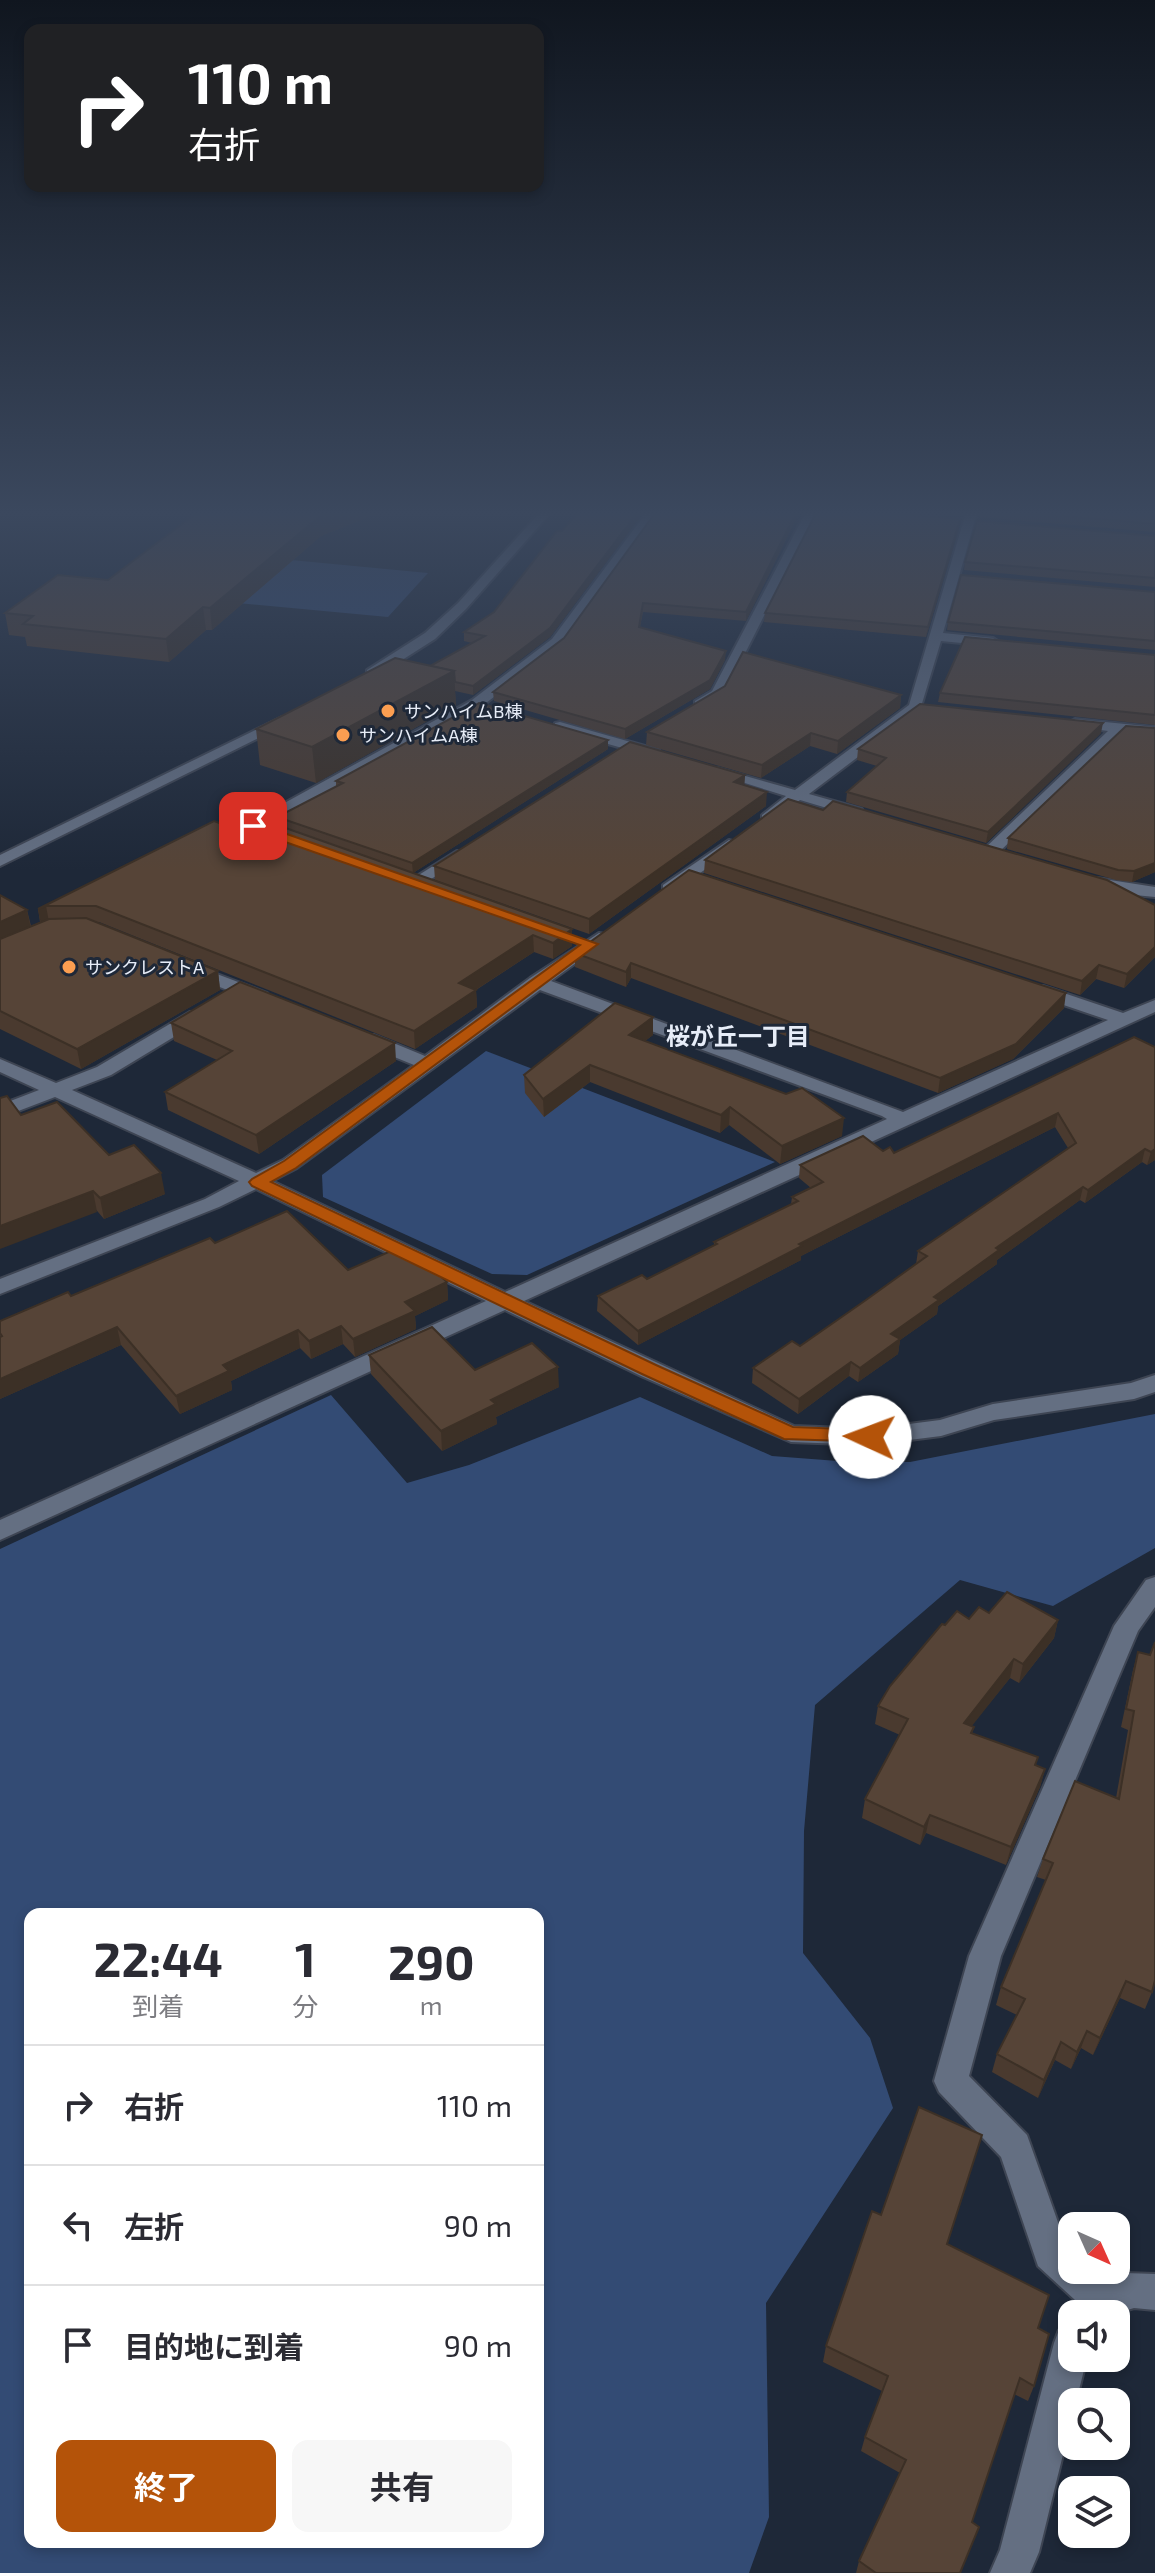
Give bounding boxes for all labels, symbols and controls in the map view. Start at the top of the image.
text: 110 m [188,48,333,115]
icon: right [56,56,160,160]
text: 右折 [188,122,260,165]
place label: サンハイムB棟 [404,700,522,722]
marker: サンハイムB棟 [379,702,397,720]
place label: サンハイムA棟 [359,724,477,746]
marker: サンハイムA棟 [334,726,352,744]
pin [219,792,287,860]
icon: arrive [231,804,275,848]
place label: サンクレストA [85,956,205,978]
marker: サンクレストA [60,958,78,976]
district label: 桜が丘一丁目 [666,1021,810,1050]
position arrow [828,1395,912,1479]
text: 22:44 [94,1929,223,1987]
text: 1 [295,1929,316,1987]
text: 290 [388,1932,474,1990]
text: m [420,1989,443,2020]
text: 到着 [132,1990,184,2021]
text: 分 [292,1990,318,2021]
icon: right [56,2083,100,2127]
text: 110 m [437,2087,512,2123]
text: 右折 [124,2088,184,2124]
icon: left [56,2203,100,2247]
text: 90 m [444,2207,512,2243]
text: 左折 [124,2208,184,2244]
north arrow [1058,2212,1130,2284]
map controls [1058,2212,1130,2548]
button: sound [1058,2300,1130,2372]
icon: arrive [56,2323,100,2367]
text: 90 m [444,2327,512,2363]
text: 目的地に到着 [124,2328,304,2364]
button: search [1058,2388,1130,2460]
button: 終了 [56,2440,276,2532]
button: 共有 [292,2440,512,2532]
button: layers [1058,2476,1130,2548]

